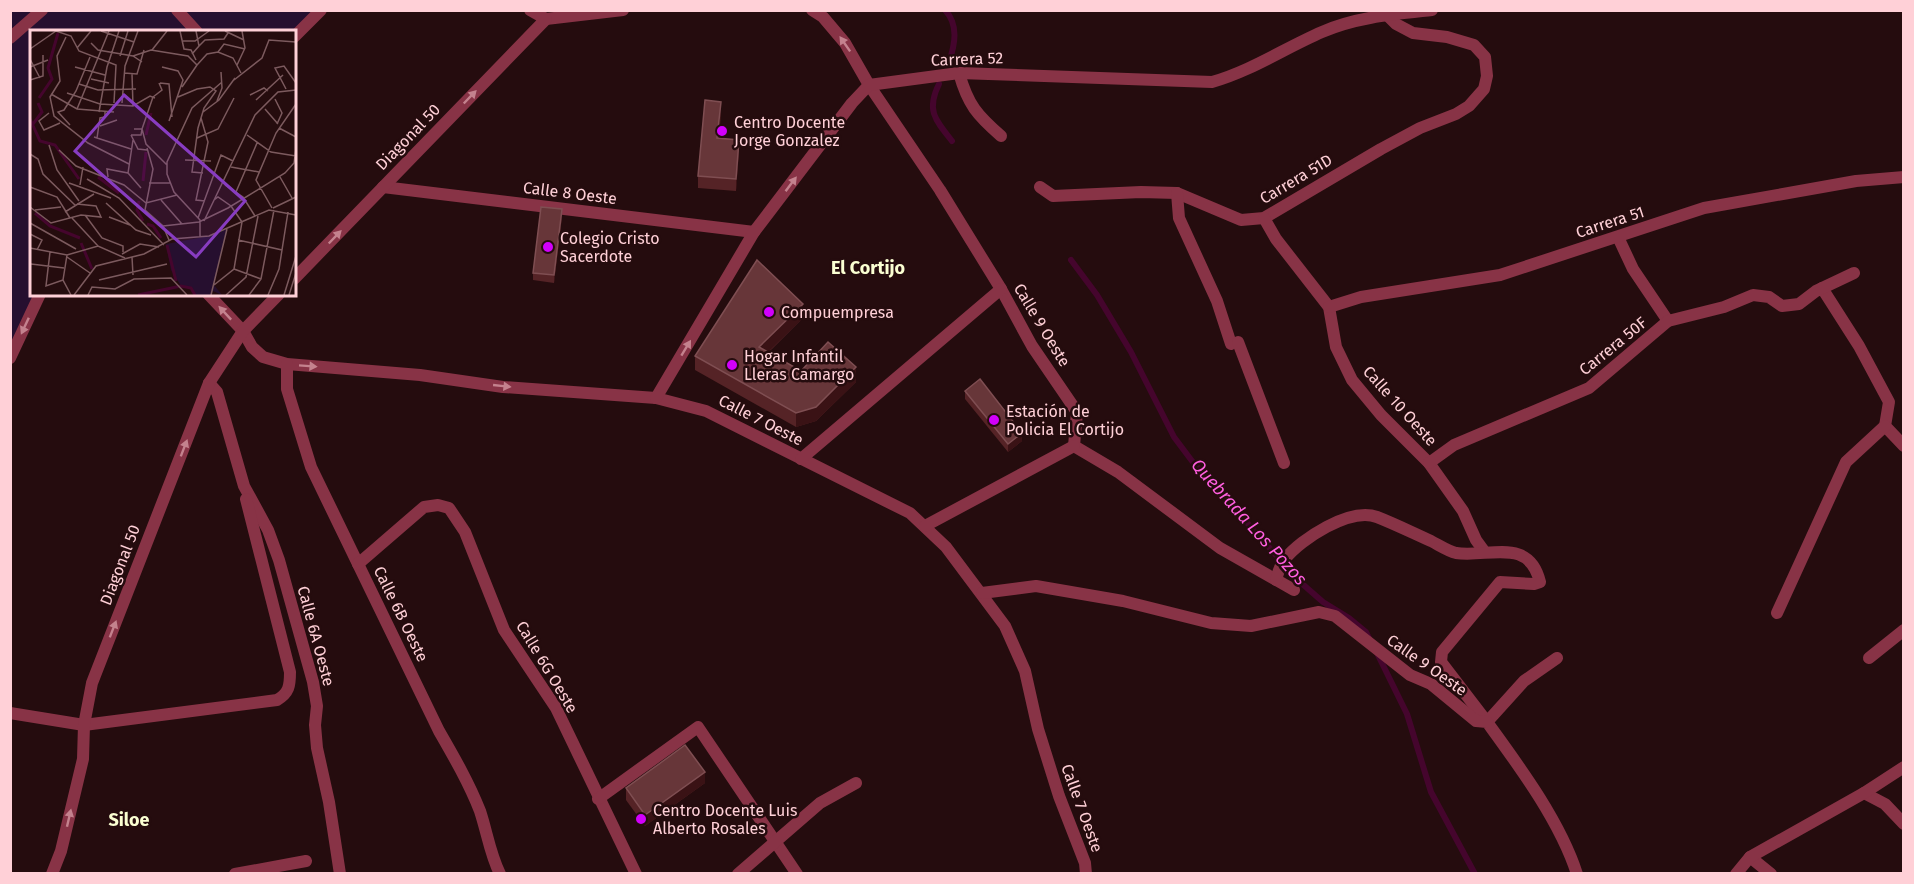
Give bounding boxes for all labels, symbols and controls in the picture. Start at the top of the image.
inset map [30,30,296,296]
one-way arrow [839,37,851,53]
street label: Carrera 52 [930,48,1004,70]
one-way arrow [463,90,477,104]
street label: Diagonal 50 [372,100,444,174]
place label: Centro Docente Jorge Gonzalez [734,113,845,150]
marker: Centro Docente Jorge Gonzalez [715,124,729,138]
street label: Carrera 51D [1256,150,1336,208]
one-way arrow [784,176,797,192]
street label: Calle 8 Oeste [522,178,618,208]
street label: Carrera 51 [1573,202,1647,242]
place label: Colegio Cristo Sacerdote [560,229,660,266]
one-way arrow [327,230,341,244]
marker: Colegio Cristo Sacerdote [541,240,555,254]
district label: El Cortijo [831,257,905,279]
street label: Calle 9 Oeste [1010,280,1074,370]
place label: Compuempresa [781,303,894,322]
marker: Compuempresa [762,305,776,319]
one-way arrow [219,306,233,320]
street label: Carrera 50F [1575,313,1651,379]
one-way arrow [21,317,30,334]
one-way arrow [680,340,691,356]
place label: Hogar Infantil Lleras Camargo [744,347,854,384]
marker: Hogar Infantil Lleras Camargo [725,358,739,372]
one-way arrow [299,361,318,371]
street label: Calle 10 Oeste [1359,362,1441,450]
one-way arrow [493,381,512,391]
street label: Calle 7 Oeste [715,391,807,449]
place label: Estación de Policia El Cortijo [1006,402,1124,439]
marker: Estación de Policia El Cortijo [987,413,1001,427]
one-way arrow [179,438,189,456]
water label: Quebrada Los Pozos [1186,454,1312,590]
street label: Diagonal 50 [96,522,144,608]
street label: Calle 6B Oeste [370,563,432,665]
street label: Calle 6A Oeste [293,584,339,688]
street label: Calle 6G Oeste [512,618,582,716]
one-way arrow [108,620,118,638]
street label: Calle 9 Oeste [1383,630,1471,700]
street label: Calle 7 Oeste [1057,761,1107,855]
place label: Centro Docente Luis Alberto Rosales [653,801,797,838]
one-way arrow [64,809,74,827]
district label: Siloe [108,809,150,831]
marker: Centro Docente Luis Alberto Rosales [634,812,648,826]

